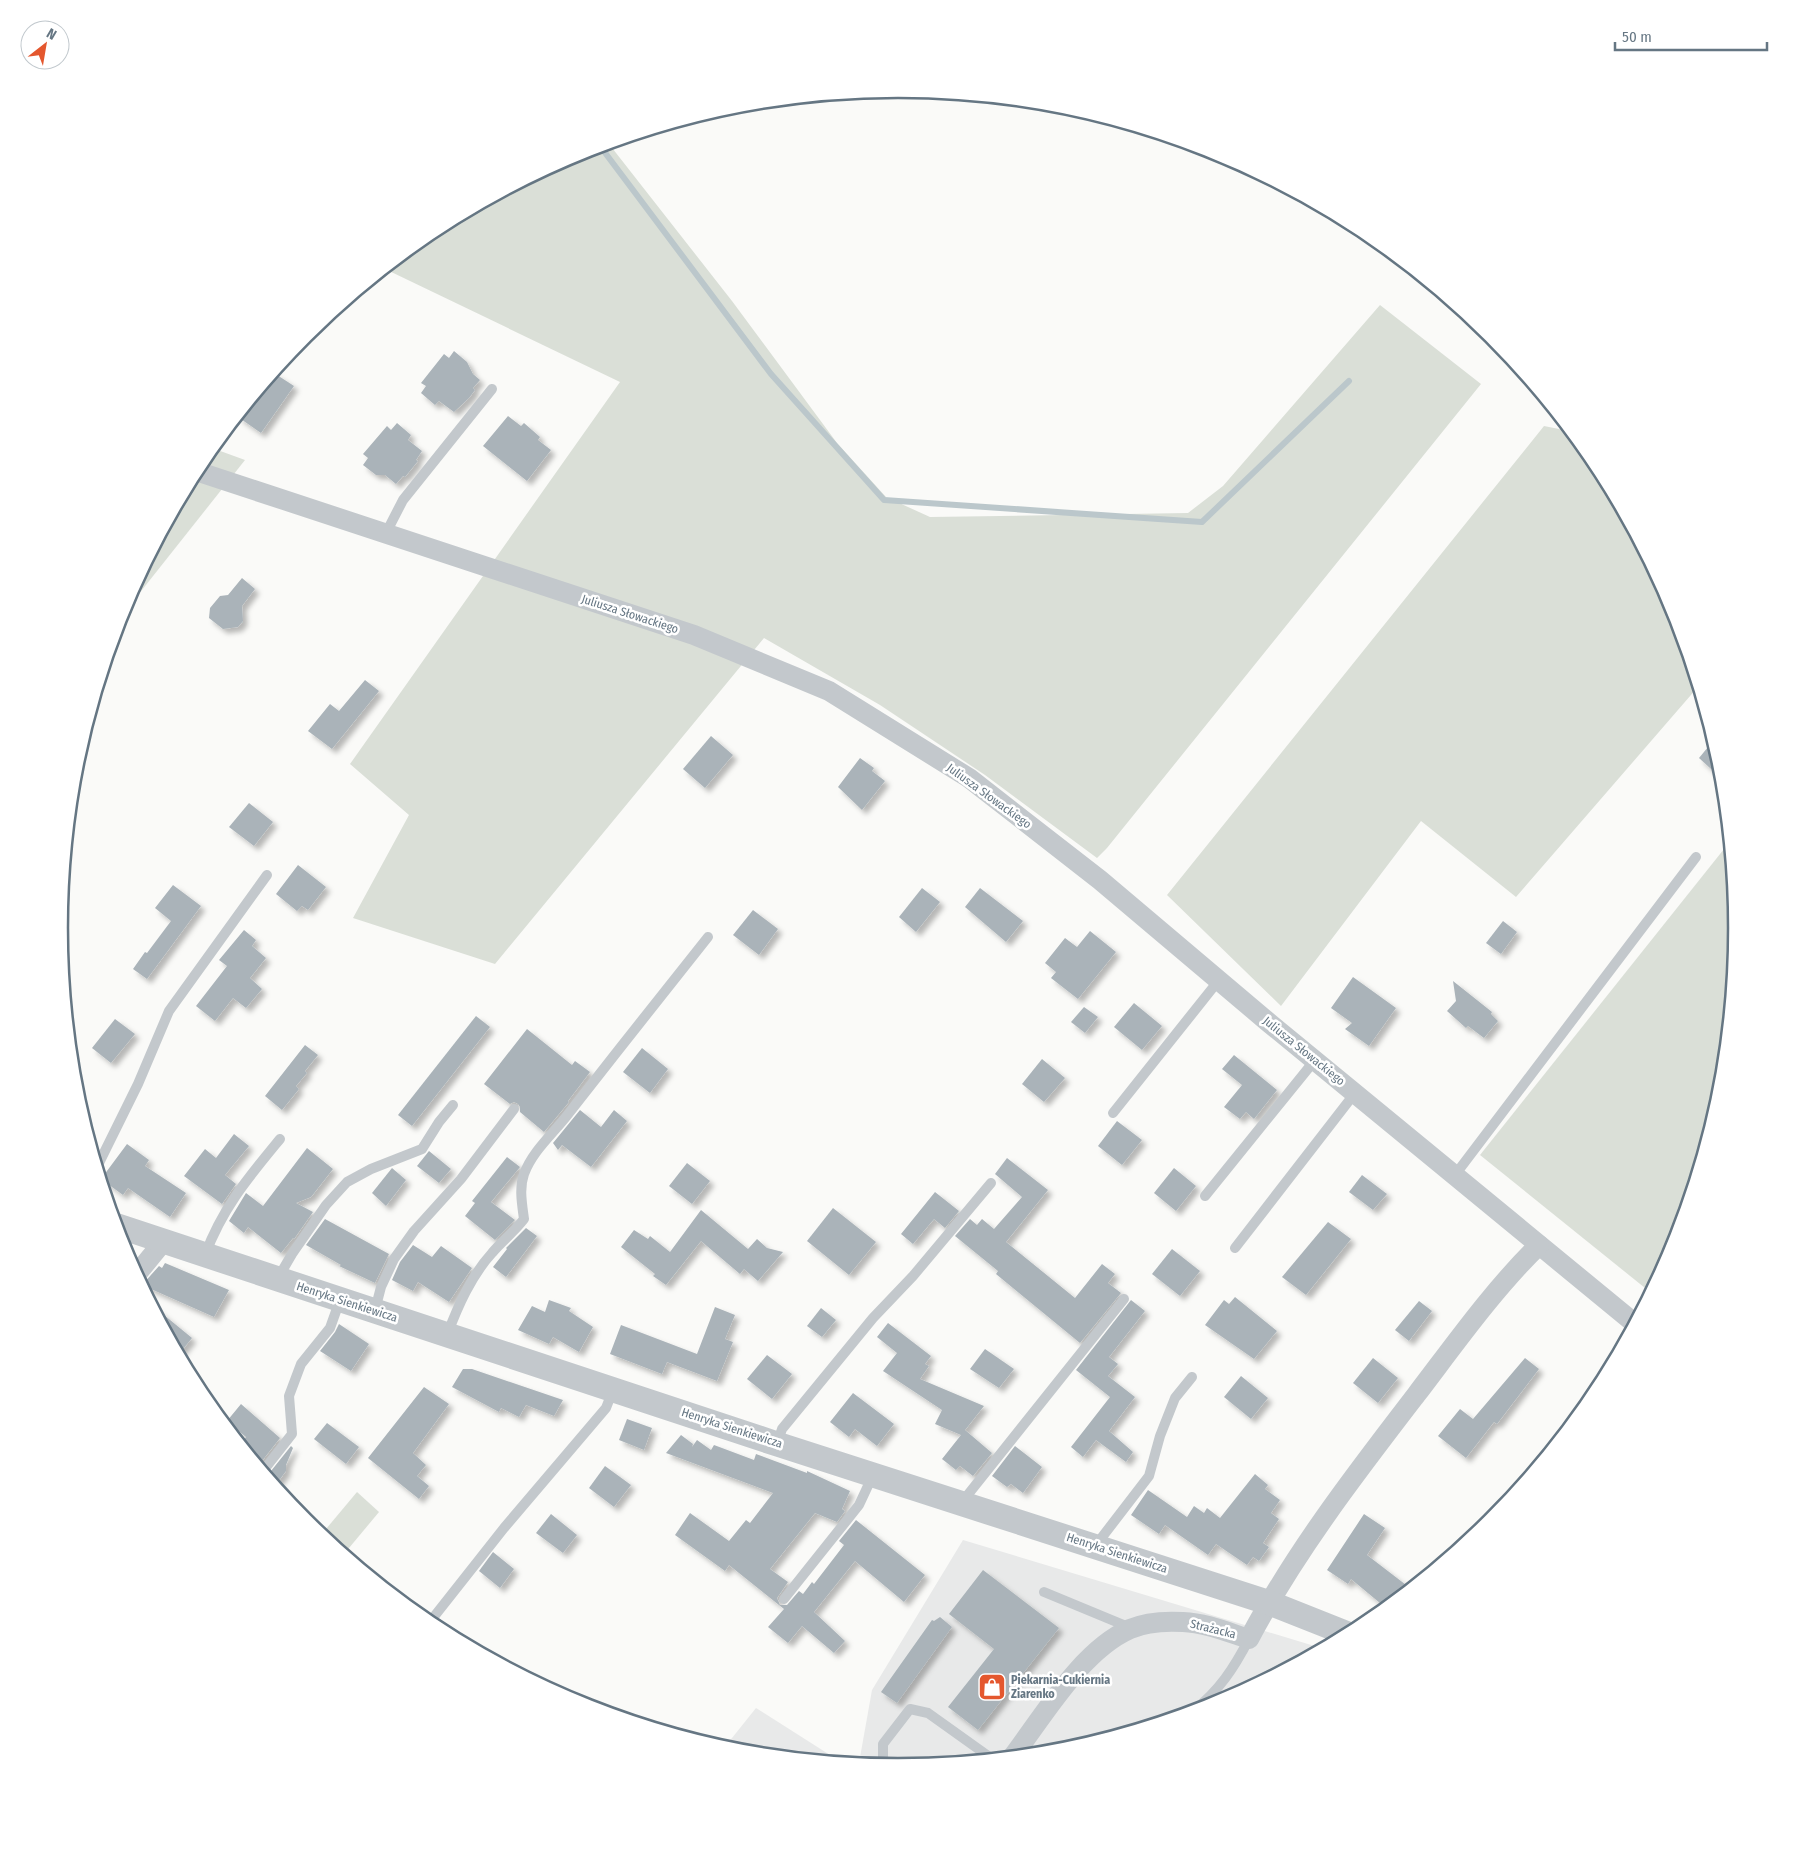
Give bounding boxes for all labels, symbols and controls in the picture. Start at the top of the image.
north arrow [20,20,70,70]
scale bar [1615,20,1768,52]
text: N [43,25,59,44]
text: 50 m [1622,28,1652,46]
street label: Juliusza Słowackiego [580,592,680,636]
street label: Juliusza Słowackiego [944,761,1034,831]
street label: Juliusza Słowackiego [1260,1014,1348,1088]
street label: Henryka Sienkiewicza [295,1279,399,1325]
street label: Henryka Sienkiewicza [680,1405,784,1451]
street label: Henryka Sienkiewicza [1065,1530,1169,1576]
street label: Strażacka [1189,1617,1237,1641]
shop icon: Piekarnia-Cukiernia Ziarenko [977,1672,1007,1702]
place label: Piekarnia-Cukiernia Ziarenko [1011,1673,1110,1701]

